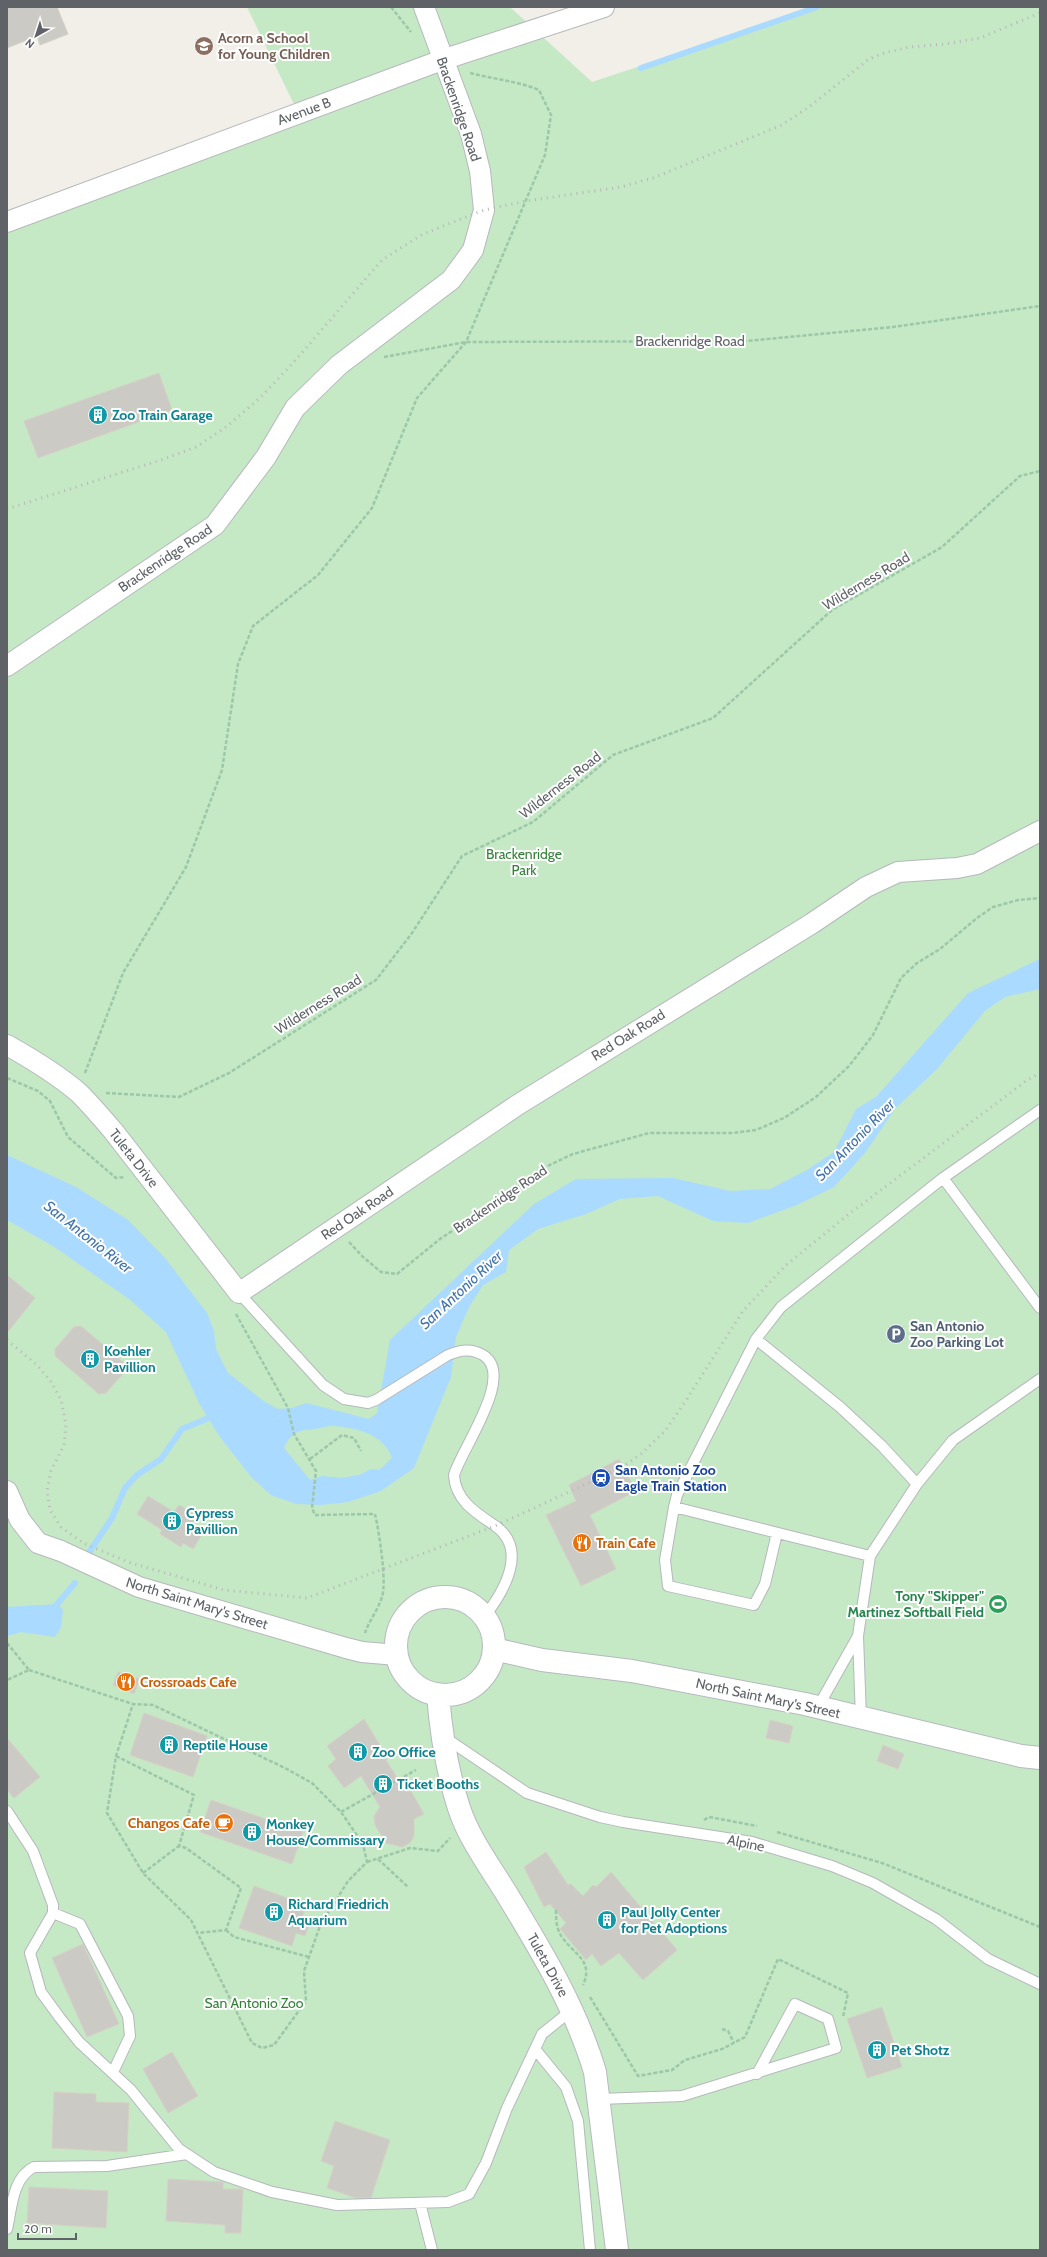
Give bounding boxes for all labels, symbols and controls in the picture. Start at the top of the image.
north arrow [16,16,56,56]
place label: Acorn a School for Young Children [218,29,330,63]
school or university icon: Acorn a School for Young Children [193,35,215,57]
text: N [22,36,37,52]
street label: Brackenridge Road [433,54,485,164]
street label: Avenue B [275,93,333,129]
street label: Brackenridge Road [635,332,745,350]
building icon: Zoo Train Garage [87,404,109,426]
place label: Zoo Train Garage [112,406,213,424]
street label: Brackenridge Road [115,520,215,596]
street label: Wilderness Road [819,548,913,614]
street label: Wilderness Road [516,747,604,823]
park label: Brackenridge Park [486,845,562,879]
street label: Wilderness Road [271,970,365,1038]
street label: Red Oak Road [588,1005,668,1065]
water label: San Antonio River [811,1094,899,1185]
street label: Tuleta Drive [105,1125,163,1191]
street label: Brackenridge Road [450,1161,550,1237]
street label: Red Oak Road [317,1182,397,1244]
water label: San Antonio River [40,1197,137,1278]
water label: San Antonio River [416,1246,507,1333]
place label: San Antonio Zoo Parking Lot [910,1317,1004,1351]
parking icon: San Antonio Zoo Parking Lot [885,1323,907,1345]
place label: Koehler Pavillion [104,1342,156,1376]
building icon: Koehler Pavillion [79,1348,101,1370]
place label: San Antonio Zoo Eagle Train Station [615,1461,727,1495]
station icon: San Antonio Zoo Eagle Train Station [590,1467,612,1489]
place label: Cypress Pavillion [186,1504,238,1538]
building icon: Cypress Pavillion [161,1510,183,1532]
restaurant icon: Train Cafe [571,1532,593,1554]
place label: Train Cafe [596,1534,656,1552]
street label: North Saint Mary's Street [124,1573,270,1633]
place label: Tony "Skipper" Martinez Softball Field [847,1587,984,1621]
sports icon: Tony "Skipper" Martinez Softball Field [987,1593,1009,1615]
restaurant icon: Crossroads Cafe [115,1671,137,1693]
place label: Crossroads Cafe [140,1673,237,1691]
street label: North Saint Mary's Street [694,1674,842,1722]
building icon: Reptile House [158,1734,180,1756]
place label: Reptile House [183,1736,268,1754]
building icon: Zoo Office [347,1741,369,1763]
place label: Zoo Office [372,1743,436,1761]
building icon: Ticket Booths [372,1773,394,1795]
place label: Ticket Booths [397,1775,479,1793]
cafe icon: Changos Cafe [213,1812,235,1834]
place label: Changos Cafe [128,1814,210,1832]
place label: Monkey House/Commissary [266,1815,385,1849]
building icon: Monkey House/Commissary [241,1821,263,1843]
street label: Alpine [726,1830,766,1856]
place label: Richard Friedrich Aquarium [288,1895,389,1929]
building icon: Richard Friedrich Aquarium [263,1901,285,1923]
place label: Paul Jolly Center for Pet Adoptions [621,1903,727,1937]
building icon: Paul Jolly Center for Pet Adoptions [596,1909,618,1931]
street label: Tuleta Drive [523,1930,573,2000]
park label: San Antonio Zoo [205,1994,304,2012]
building icon: Pet Shotz [866,2039,888,2061]
place label: Pet Shotz [891,2041,950,2059]
scale bar [18,2215,76,2241]
text: 20 m [24,2221,52,2236]

